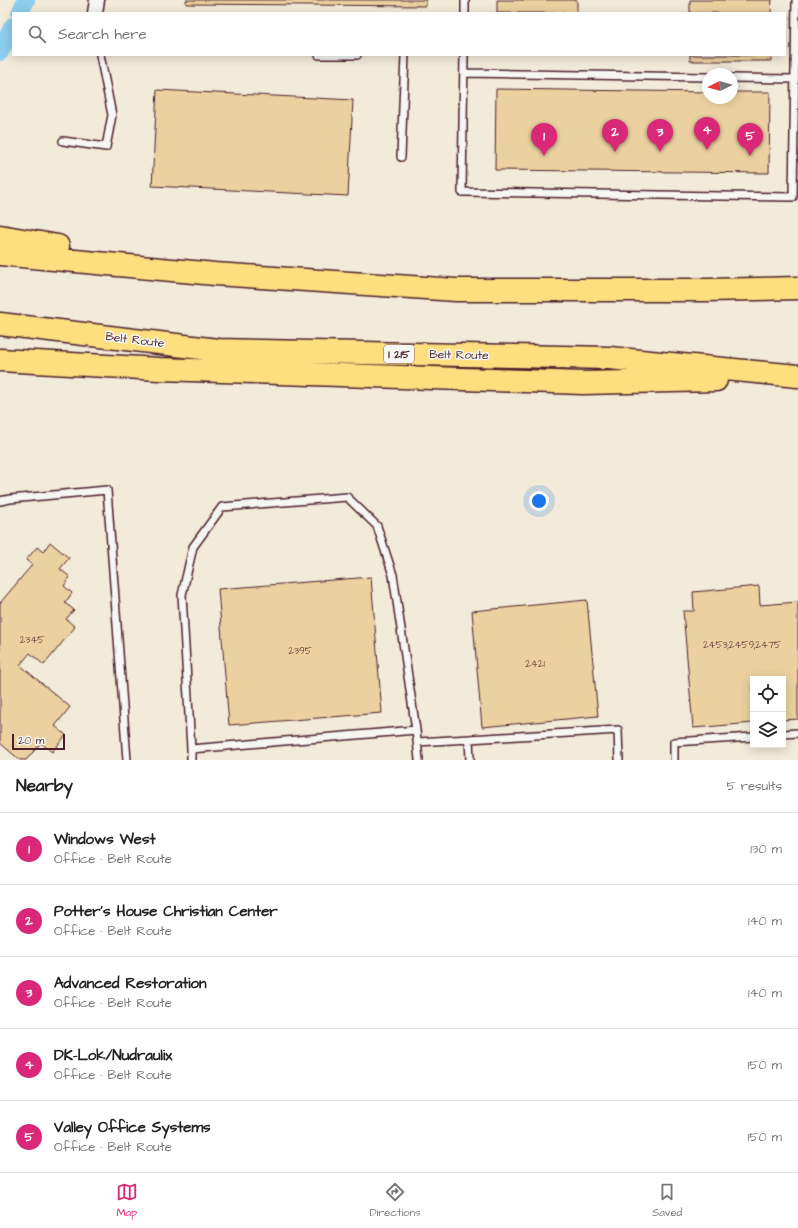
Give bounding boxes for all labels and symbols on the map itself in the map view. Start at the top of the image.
north arrow [702,68,738,104]
pin: 4 [694,117,720,150]
pin: 2 [602,119,628,152]
pin: 3 [647,119,673,152]
pin: 1 [531,123,557,156]
pin: 5 [737,123,763,156]
street label: Belt Route [105,328,166,352]
road number: I 215 [384,345,414,363]
street label: Belt Route [429,346,489,364]
your location [529,491,549,511]
house number: 2345 [20,633,44,647]
house number: 2453;2459;2475 [703,638,781,652]
house number: 2395 [288,644,312,658]
house number: 2421 [525,657,545,671]
scale bar [12,732,65,751]

